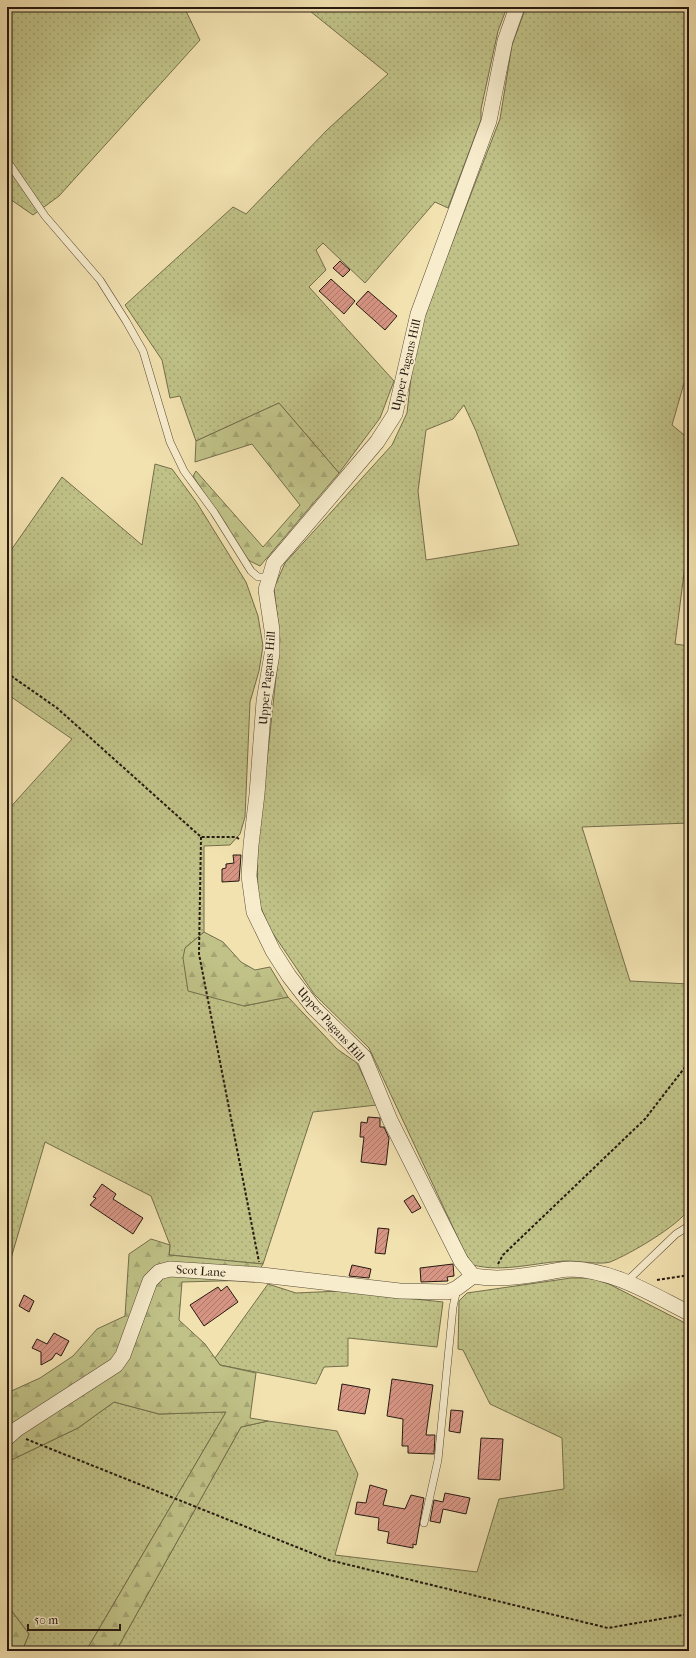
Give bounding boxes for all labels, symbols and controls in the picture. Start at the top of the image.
street label: Upper Pagans Hill [389,317,424,412]
street label: Upper Pagans Hill [256,630,278,726]
street label: Upper Pagans Hill [294,984,368,1064]
street label: Scot Lane [176,1262,227,1280]
scale bar [28,1606,120,1632]
text: 50 m [34,1613,58,1627]

